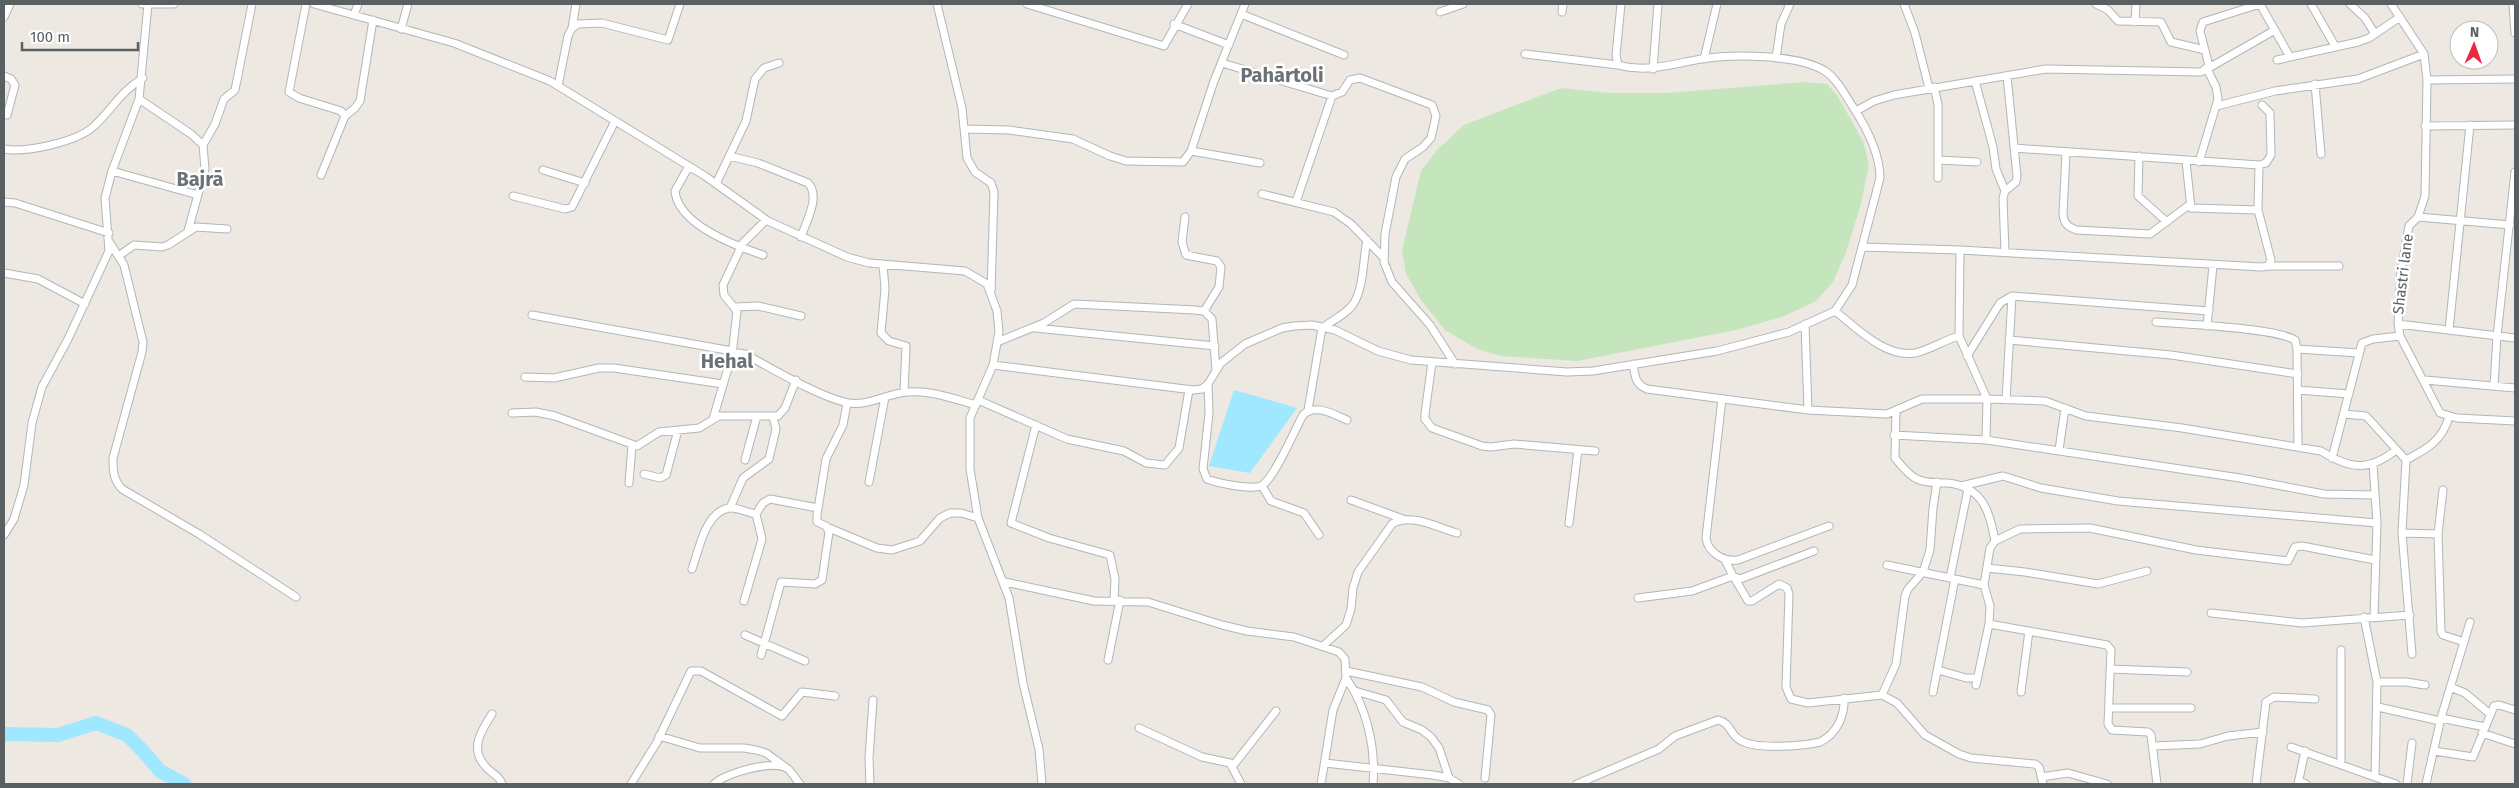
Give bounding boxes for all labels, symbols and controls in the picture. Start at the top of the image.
scale bar [22,20,139,52]
north arrow [2449,20,2499,70]
text: N [2469,24,2479,41]
text: 100 m [30,28,70,46]
district label: Pahārtoli [1240,63,1324,87]
district label: Bajrā [177,167,224,191]
street label: Shastri lane [2389,233,2417,315]
district label: Hehal [701,349,753,373]

